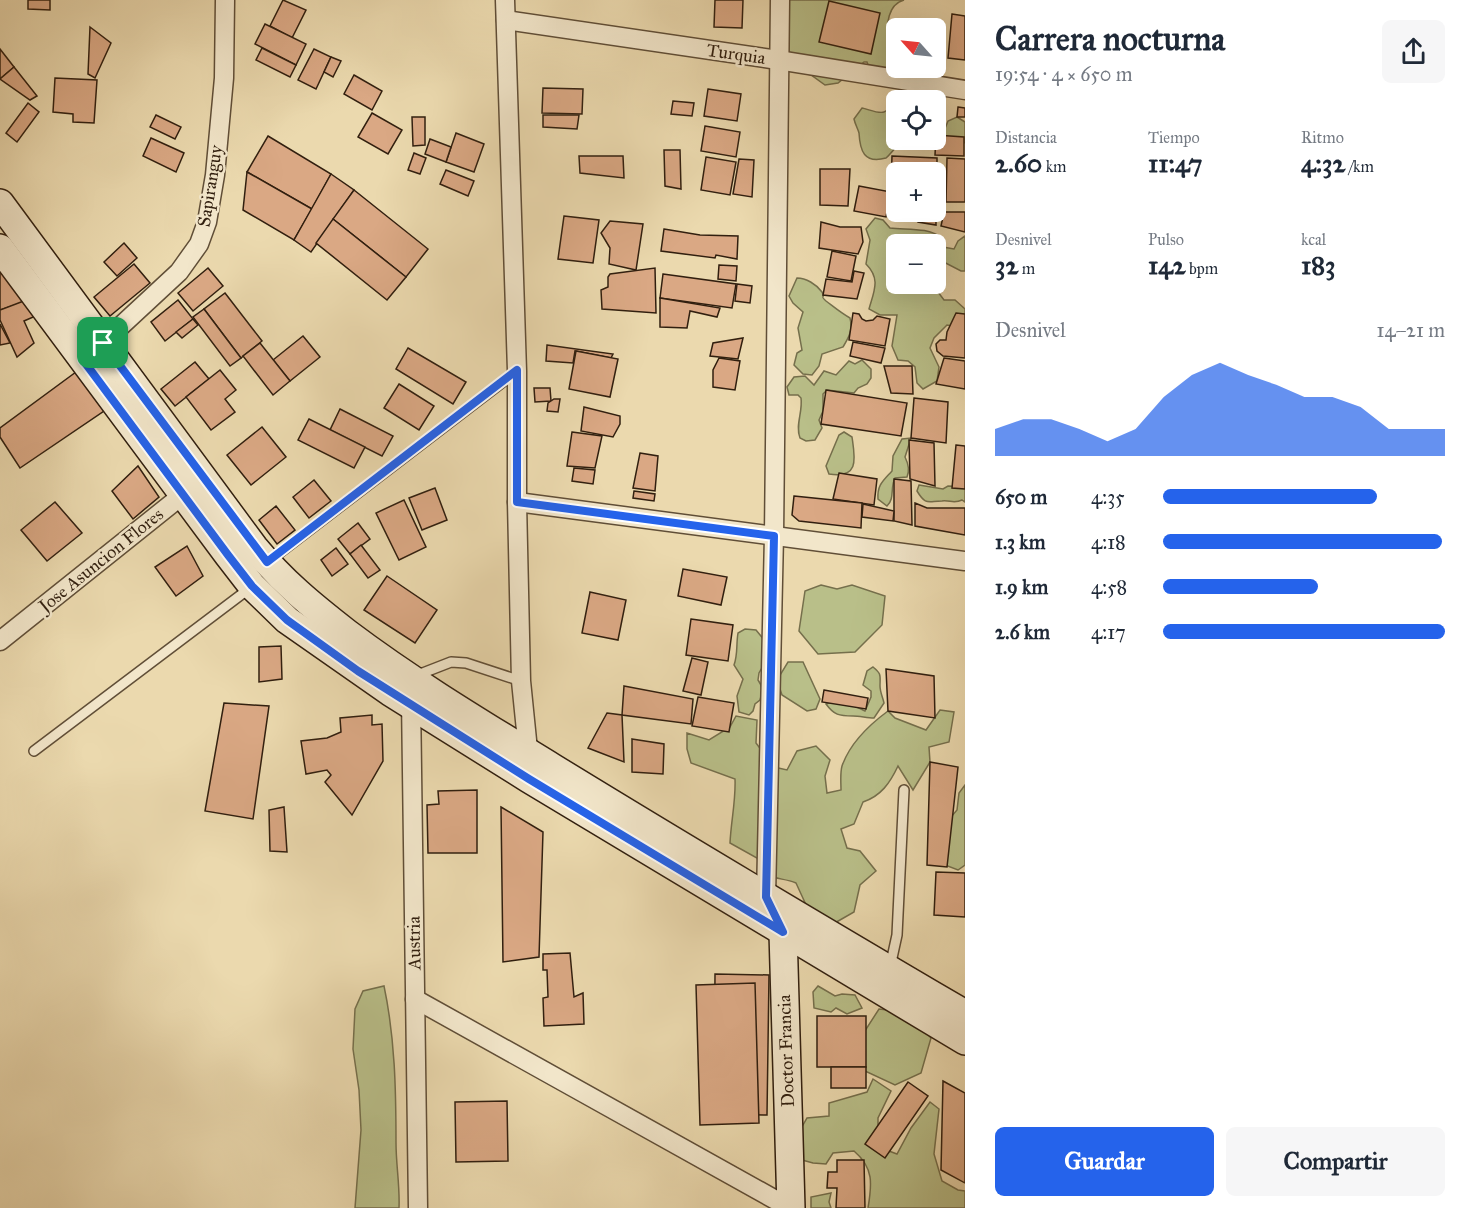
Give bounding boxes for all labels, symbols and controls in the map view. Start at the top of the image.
north arrow [886,18,946,78]
map controls [886,18,946,294]
text: Carrera nocturna [995,19,1225,59]
button: share [1382,20,1445,83]
street label: Turquia [705,39,767,70]
text: 19:54 · 4 × 650 m [995,62,1133,86]
button: locate [886,90,946,150]
text: Distancia [995,128,1057,147]
text: Tiempo [1148,128,1200,147]
text: Ritmo [1301,128,1344,147]
street label: Sapiranguy [193,143,228,229]
text: 2.60 [995,147,1042,179]
text: 11:47 [1148,147,1202,179]
text: 4:32 [1301,147,1345,179]
text: km [1042,157,1067,176]
text: /km [1345,157,1374,176]
button: + [886,162,946,222]
text: Desnivel [995,230,1051,249]
text: Pulso [1148,230,1184,249]
text: kcal [1301,230,1326,249]
button: − [886,234,946,294]
text: 32 [995,249,1018,281]
text: 142 [1148,249,1186,281]
text: 183 [1301,249,1336,281]
text: m [1018,259,1035,278]
text: bpm [1186,259,1218,278]
pin [77,317,128,368]
text: Desnivel [995,318,1066,342]
text: 14–21 m [1377,318,1445,342]
icon: arrive [86,326,119,359]
text: 650 m [995,485,1047,509]
text: 4:35 [1091,485,1124,509]
street label: Jose Asuncion Flores [33,503,168,619]
text: 1.3 km [995,530,1045,554]
text: 4:18 [1091,530,1126,554]
text: 1.9 km [995,575,1048,599]
text: 4:58 [1091,575,1127,599]
text: 2.6 km [995,620,1050,644]
text: 4:17 [1091,620,1126,644]
street label: Austria [403,916,425,971]
street label: Doctor Francia [773,994,799,1108]
button: Guardar [995,1127,1214,1196]
button: Compartir [1226,1127,1445,1196]

